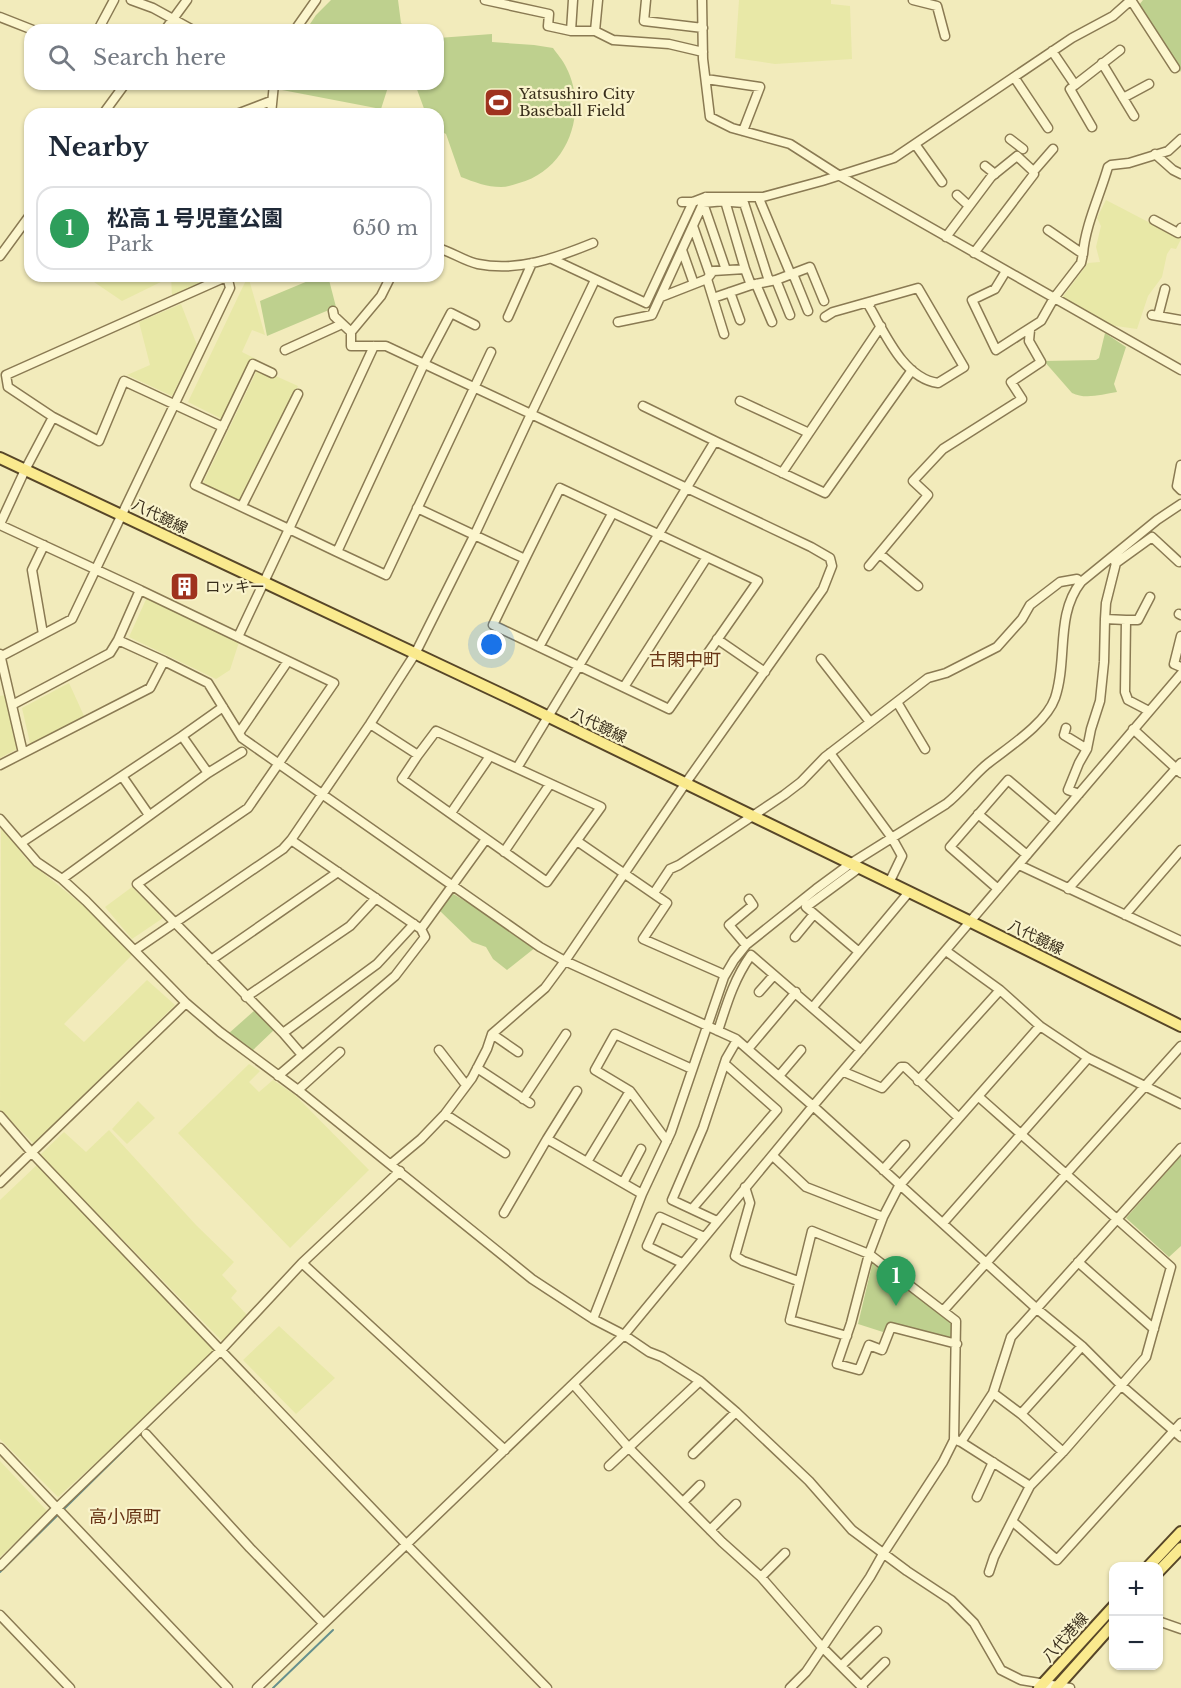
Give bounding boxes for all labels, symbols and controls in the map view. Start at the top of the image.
search box [24,24,444,90]
icon: search [45,41,78,74]
text: Search here [93,44,226,71]
place label: Yatsushiro City Baseball Field [518,84,636,120]
sports icon: Yatsushiro City Baseball Field [482,86,514,118]
text: Nearby [48,131,149,163]
text: 松高１号児童公園 [107,205,283,232]
text: 1 [65,216,74,240]
text: 650 m [352,216,418,240]
text: Park [107,232,153,256]
street label: 八代鏡線 [129,494,191,538]
building icon: ロッキー [168,570,200,602]
place label: ロッキー [205,577,265,596]
your location [477,630,506,659]
district label: 古閑中町 [649,649,721,671]
street label: 八代鏡線 [568,703,630,747]
street label: 八代鏡線 [1005,915,1067,959]
pin: 1 [876,1256,916,1306]
district label: 高小原町 [89,1506,161,1528]
map controls [1109,1562,1163,1670]
button: + [1109,1562,1163,1616]
street label: 八代港線 [1038,1608,1092,1666]
button: − [1109,1616,1163,1670]

